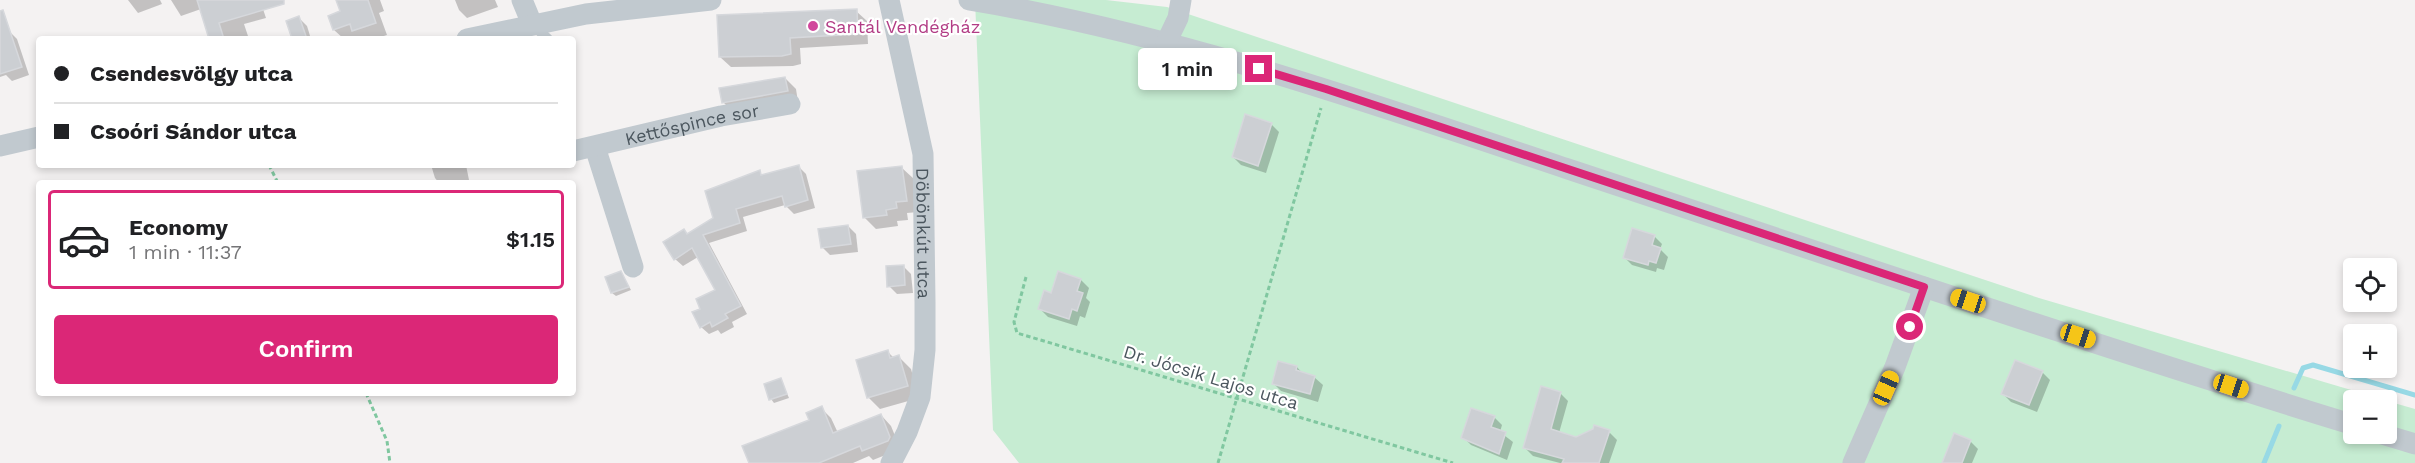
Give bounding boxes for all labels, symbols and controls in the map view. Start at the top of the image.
place label: Santál Vendégház [825,16,980,37]
marker: Santál Vendégház [806,19,820,33]
callout: 1 min [1139,48,1238,90]
route end [1245,55,1272,82]
text: 1 min [1162,57,1213,81]
text: Csendesvölgy utca [90,61,293,86]
street label: Kettőspince sor [623,99,761,149]
text: Csoóri Sándor utca [90,119,296,144]
street label: Döbönkút utca [913,168,935,299]
icon: car [57,213,111,267]
text: Economy [129,215,228,240]
text: $1.15 [506,227,555,252]
text: 1 min · 11:37 [129,240,242,264]
map controls [2343,258,2397,444]
button: locate [2343,258,2397,312]
car [1948,287,1988,315]
route start [1896,313,1923,340]
button: Confirm [54,315,558,384]
car [2058,322,2098,350]
button: + [2343,324,2397,378]
street label: Dr. Jócsik Lajos utca [1121,340,1301,414]
car [1870,368,1902,408]
car [2211,372,2251,400]
button: − [2343,390,2397,444]

